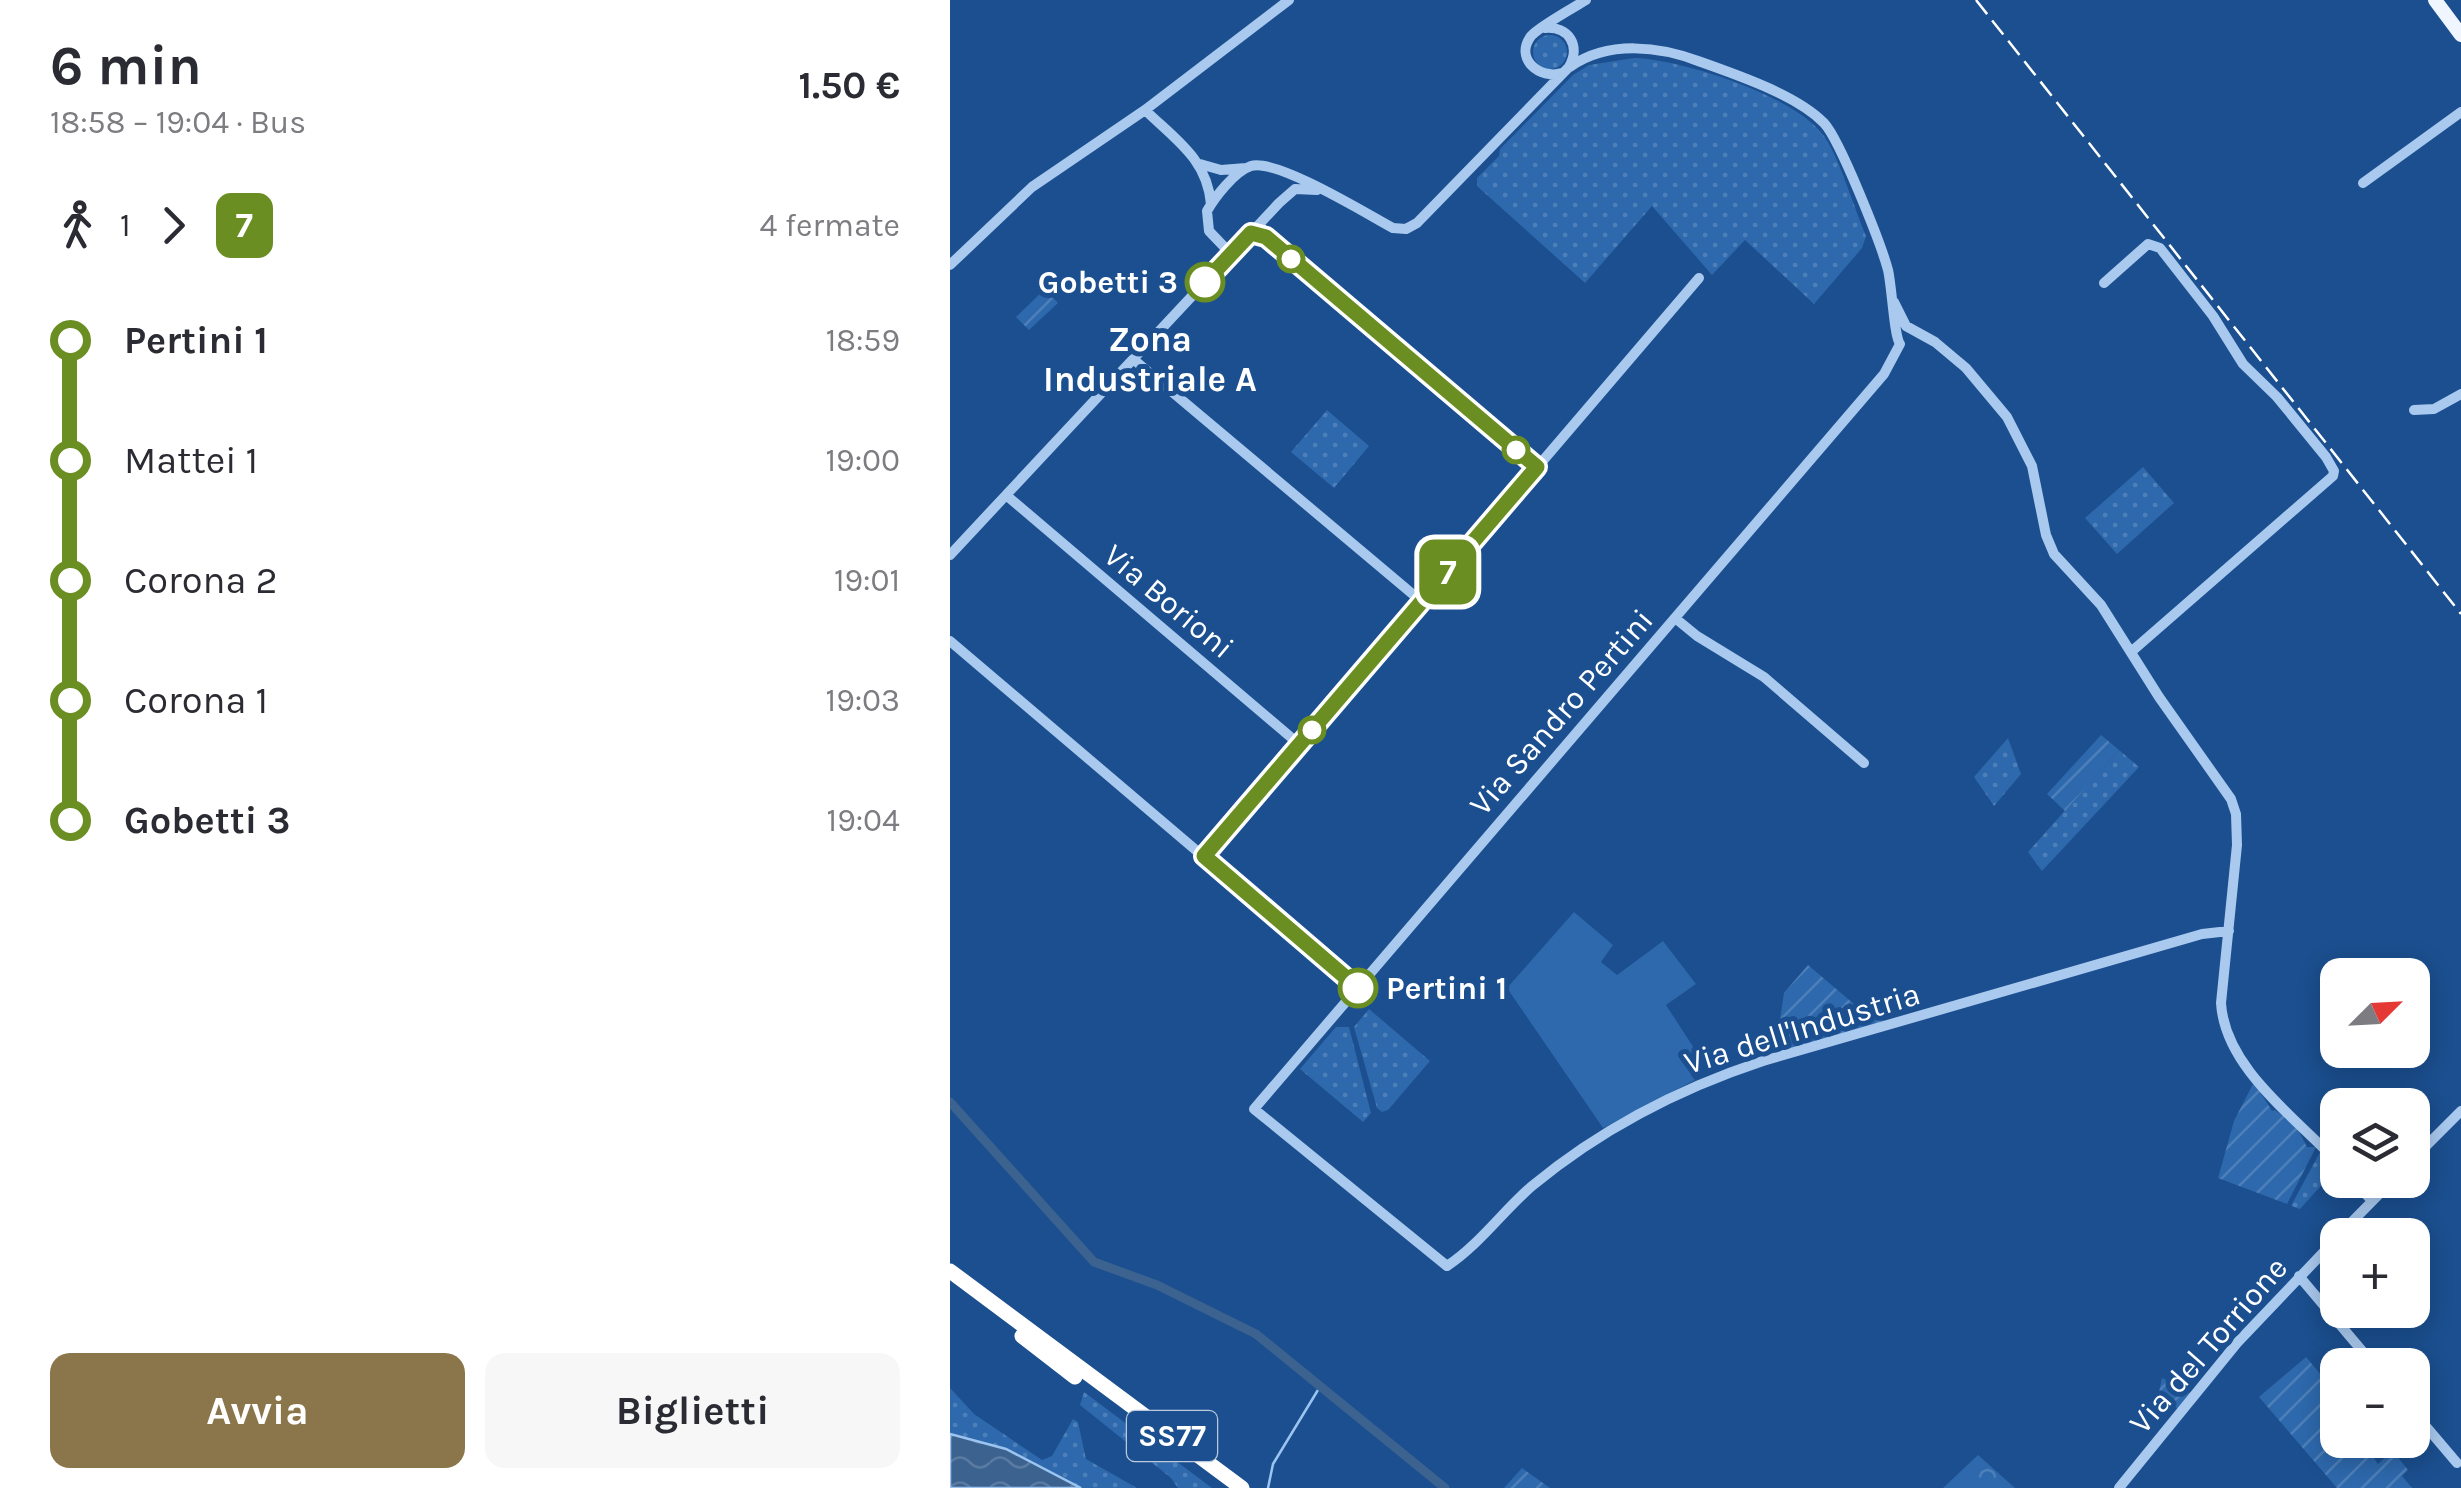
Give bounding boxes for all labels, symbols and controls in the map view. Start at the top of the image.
text: 6 min [50,34,202,98]
text: 1.50 € [798,63,900,108]
text: 18:58 – 19:04 · Bus [50,104,306,141]
icon: walk [50,198,105,253]
icon: forward [146,198,201,253]
text: 7 [236,205,253,246]
text: 1 [120,207,131,244]
text: 4 fermate [760,207,900,244]
unlabelled marker [1278,246,1304,272]
marker: Gobetti 3 [1186,263,1224,301]
place label: Gobetti 3 [1038,264,1178,301]
text: Pertini 1 [124,318,268,363]
district label: Zona Industriale A [1043,319,1257,400]
text: 18:59 [826,322,900,359]
unlabelled marker [1503,437,1529,463]
text: Mattei 1 [124,438,258,483]
text: 19:00 [826,442,900,479]
street label: Via Borioni [1096,537,1241,666]
line badge: 7 [1416,540,1480,604]
text: 7 [1439,552,1457,593]
text: Corona 2 [124,558,277,603]
text: 19:01 [834,562,900,599]
street label: Via Sandro Pertini [1462,602,1661,823]
text: Corona 1 [124,678,268,723]
text: 19:03 [826,682,900,719]
unlabelled marker [1299,717,1325,743]
text: Gobetti 3 [124,798,290,843]
text: 19:04 [827,802,900,839]
north arrow [2320,958,2430,1068]
map controls [2320,958,2430,1458]
marker: Pertini 1 [1339,969,1377,1007]
place label: Pertini 1 [1386,970,1507,1007]
street label: Via dell'Industria [1680,975,1925,1082]
button: layers [2320,1088,2430,1198]
button: + [2320,1218,2430,1328]
street label: Via del Torrione [2122,1250,2295,1441]
button: − [2320,1348,2430,1458]
button: Avvia [50,1353,465,1468]
button: Biglietti [485,1353,900,1468]
road number: SS77 [1127,1411,1217,1461]

